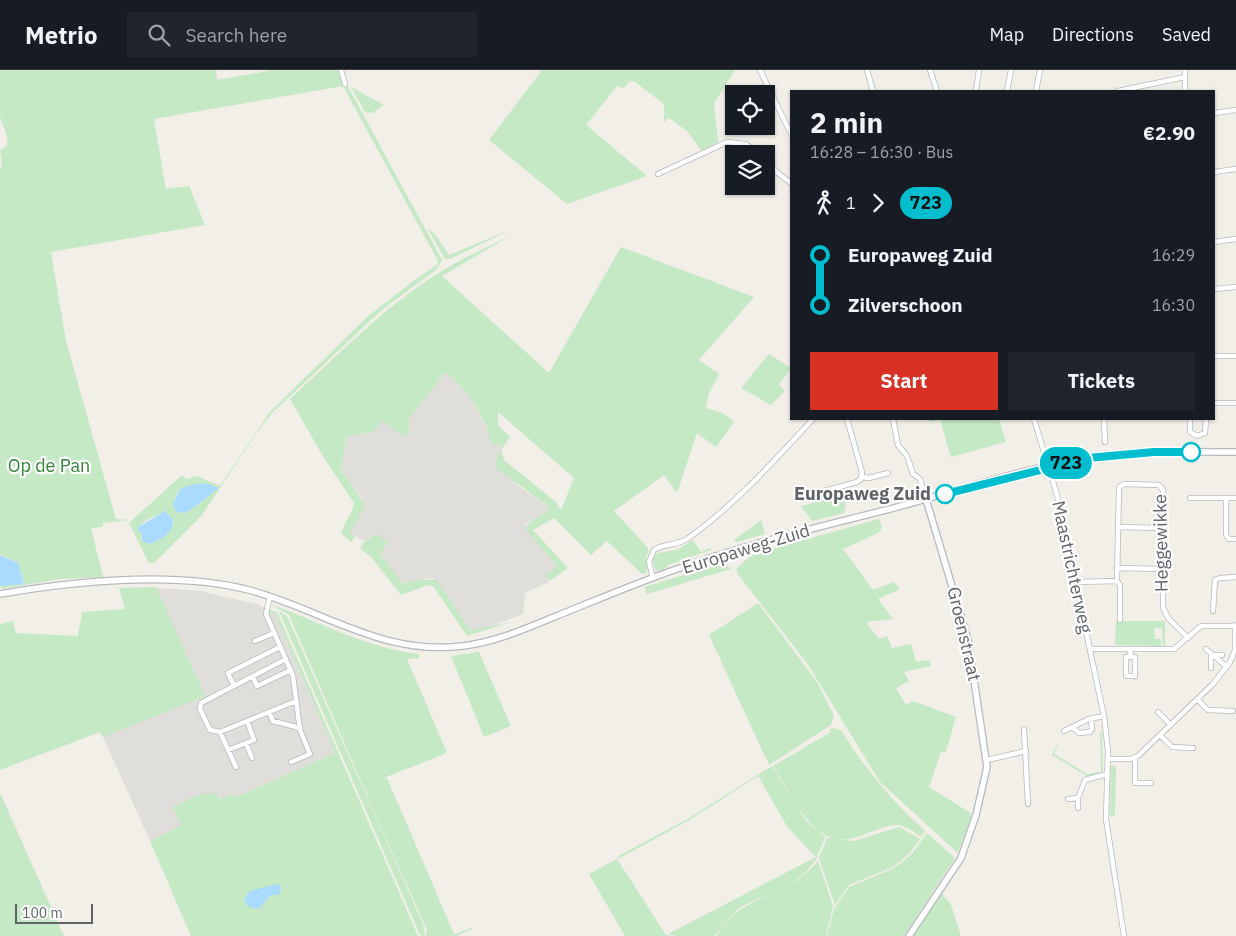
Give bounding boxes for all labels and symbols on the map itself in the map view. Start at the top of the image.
unlabelled marker [1181,442,1201,462]
line badge: 723 [1037,447,1095,479]
park label: Op de Pan [8,454,90,477]
place label: Europaweg Zuid [794,482,931,505]
marker: Europaweg Zuid [935,484,955,504]
street label: Heggewikke [1148,494,1173,592]
street label: Maastrichterweg [1047,498,1098,636]
street label: Europaweg-Zuid [679,518,813,579]
street label: Groenstraat [942,584,987,683]
scale bar [15,901,92,924]

